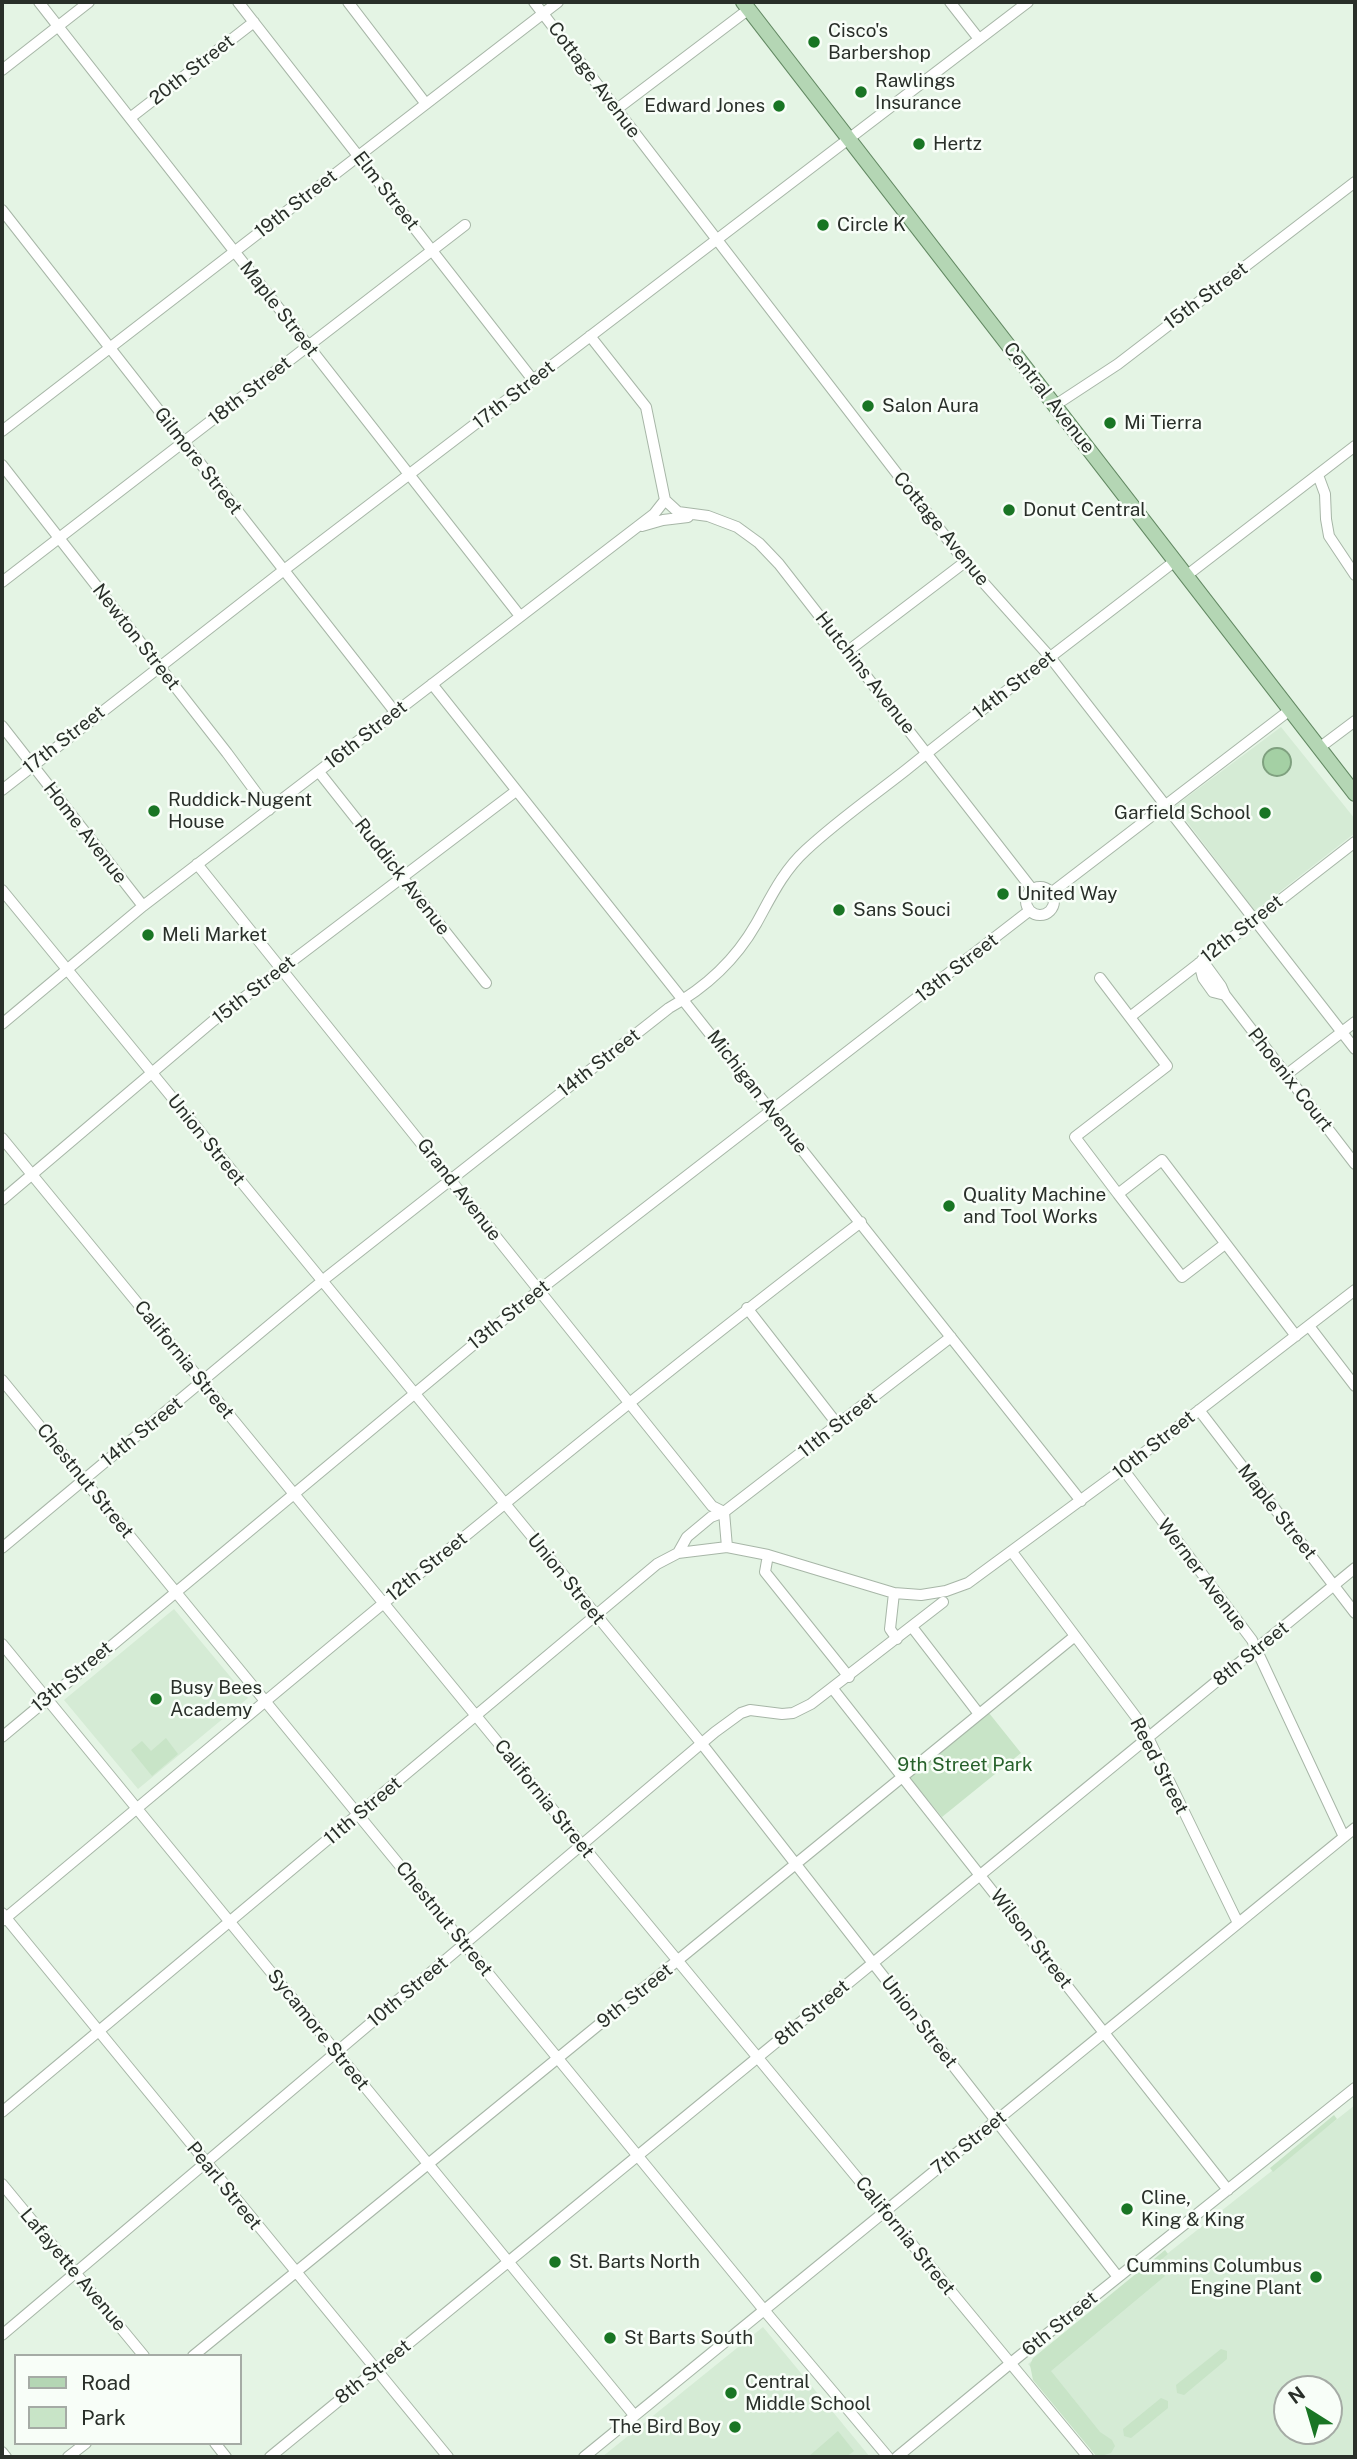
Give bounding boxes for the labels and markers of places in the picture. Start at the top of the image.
place label: Cisco's Barbershop [828,20,931,64]
marker: Cisco's Barbershop [806,34,822,50]
place label: Rawlings Insurance [875,70,962,114]
marker: Rawlings Insurance [853,84,869,100]
place label: Edward Jones [644,95,765,117]
marker: Edward Jones [771,98,787,114]
place label: Hertz [933,133,982,155]
marker: Hertz [911,136,927,152]
place label: Circle K [837,214,906,236]
marker: Circle K [815,217,831,233]
place label: Salon Aura [882,395,979,417]
marker: Salon Aura [860,398,876,414]
place label: Mi Tierra [1124,412,1202,434]
marker: Mi Tierra [1102,415,1118,431]
place label: Donut Central [1023,499,1146,521]
marker: Donut Central [1001,502,1017,518]
place label: Ruddick-Nugent House [168,789,312,833]
place label: Garfield School [1114,802,1251,824]
marker: Ruddick-Nugent House [146,803,162,819]
marker: Garfield School [1257,805,1273,821]
place label: United Way [1017,883,1117,905]
marker: United Way [995,886,1011,902]
place label: Sans Souci [853,899,951,921]
marker: Sans Souci [831,902,847,918]
place label: Meli Market [162,924,267,946]
marker: Meli Market [140,927,156,943]
place label: Quality Machine and Tool Works [963,1184,1106,1228]
marker: Quality Machine and Tool Works [941,1198,957,1214]
place label: Busy Bees Academy [170,1677,262,1721]
marker: Busy Bees Academy [148,1691,164,1707]
place label: Cline, King & King [1141,2187,1245,2231]
marker: Cline, King & King [1119,2201,1135,2217]
place label: St. Barts North [569,2251,700,2273]
marker: St. Barts North [547,2254,563,2270]
place label: Cummins Columbus Engine Plant [1126,2255,1302,2299]
marker: Cummins Columbus Engine Plant [1308,2269,1324,2285]
place label: St Barts South [624,2327,753,2349]
marker: St Barts South [602,2330,618,2346]
place label: Central Middle School [745,2371,871,2415]
marker: Central Middle School [723,2385,739,2401]
place label: The Bird Boy [609,2416,721,2438]
marker: The Bird Boy [727,2419,743,2435]

